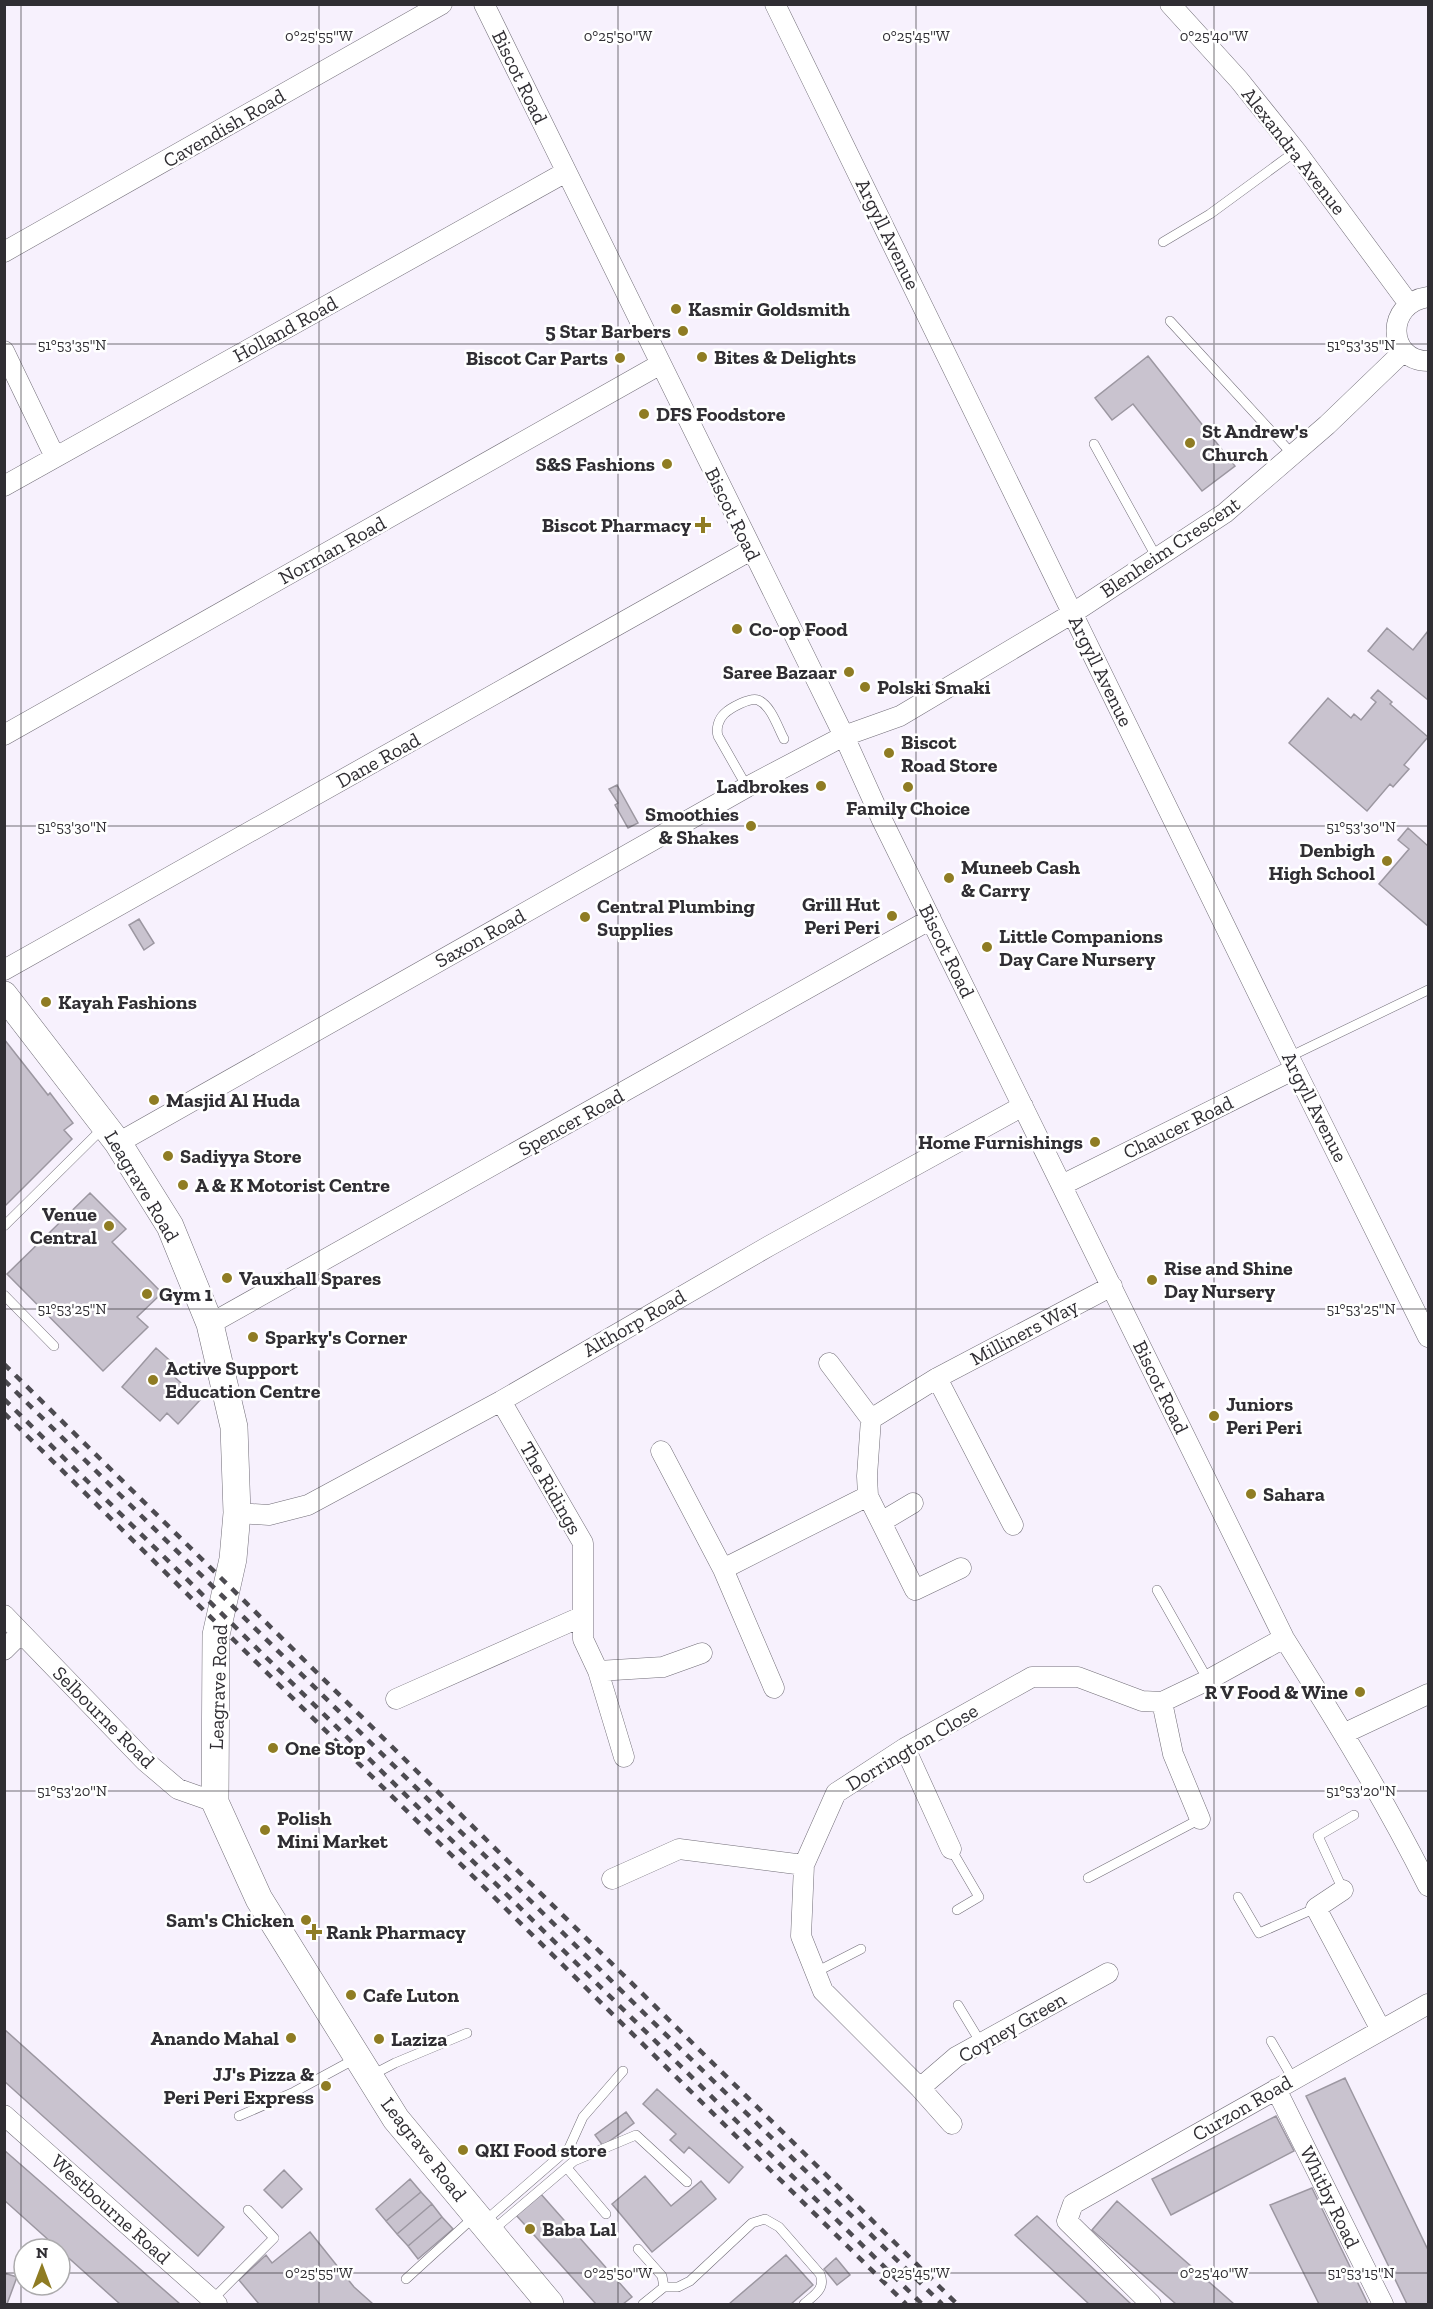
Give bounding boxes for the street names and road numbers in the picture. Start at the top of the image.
street label: Biscot Road [487,26,553,128]
street label: Alexandra Avenue [1237,82,1351,220]
street label: Cavendish Road [159,83,289,173]
street label: Argyll Avenue [851,175,925,293]
street label: Holland Road [229,291,341,367]
street label: Biscot Road [700,463,766,565]
street label: Blenheim Crescent [1096,491,1245,603]
street label: Norman Road [274,511,390,589]
street label: Argyll Avenue [1064,612,1138,730]
street label: Dane Road [332,727,424,793]
street label: Biscot Road [914,900,980,1002]
street label: Saxon Road [431,903,529,973]
street label: Argyll Avenue [1277,1048,1353,1166]
street label: Spencer Road [514,1083,628,1161]
street label: Chaucer Road [1119,1090,1237,1164]
street label: Leagrave Road [99,1126,185,1246]
street label: Althorp Road [579,1284,689,1362]
street label: Milliners Way [966,1293,1083,1370]
street label: Biscot Road [1128,1336,1194,1438]
street label: The Ridings [515,1437,587,1539]
street label: Leagrave Road [204,1624,232,1750]
street label: Selbourne Road [48,1661,160,1773]
street label: Dorrington Close [842,1698,982,1796]
street label: Coyney Green [954,1986,1071,2067]
street label: Curzon Road [1188,2070,1296,2146]
street label: Leagrave Road [376,2092,472,2206]
street label: Whitby Road [1295,2142,1365,2252]
street label: Westbourne Road [46,2149,176,2269]

